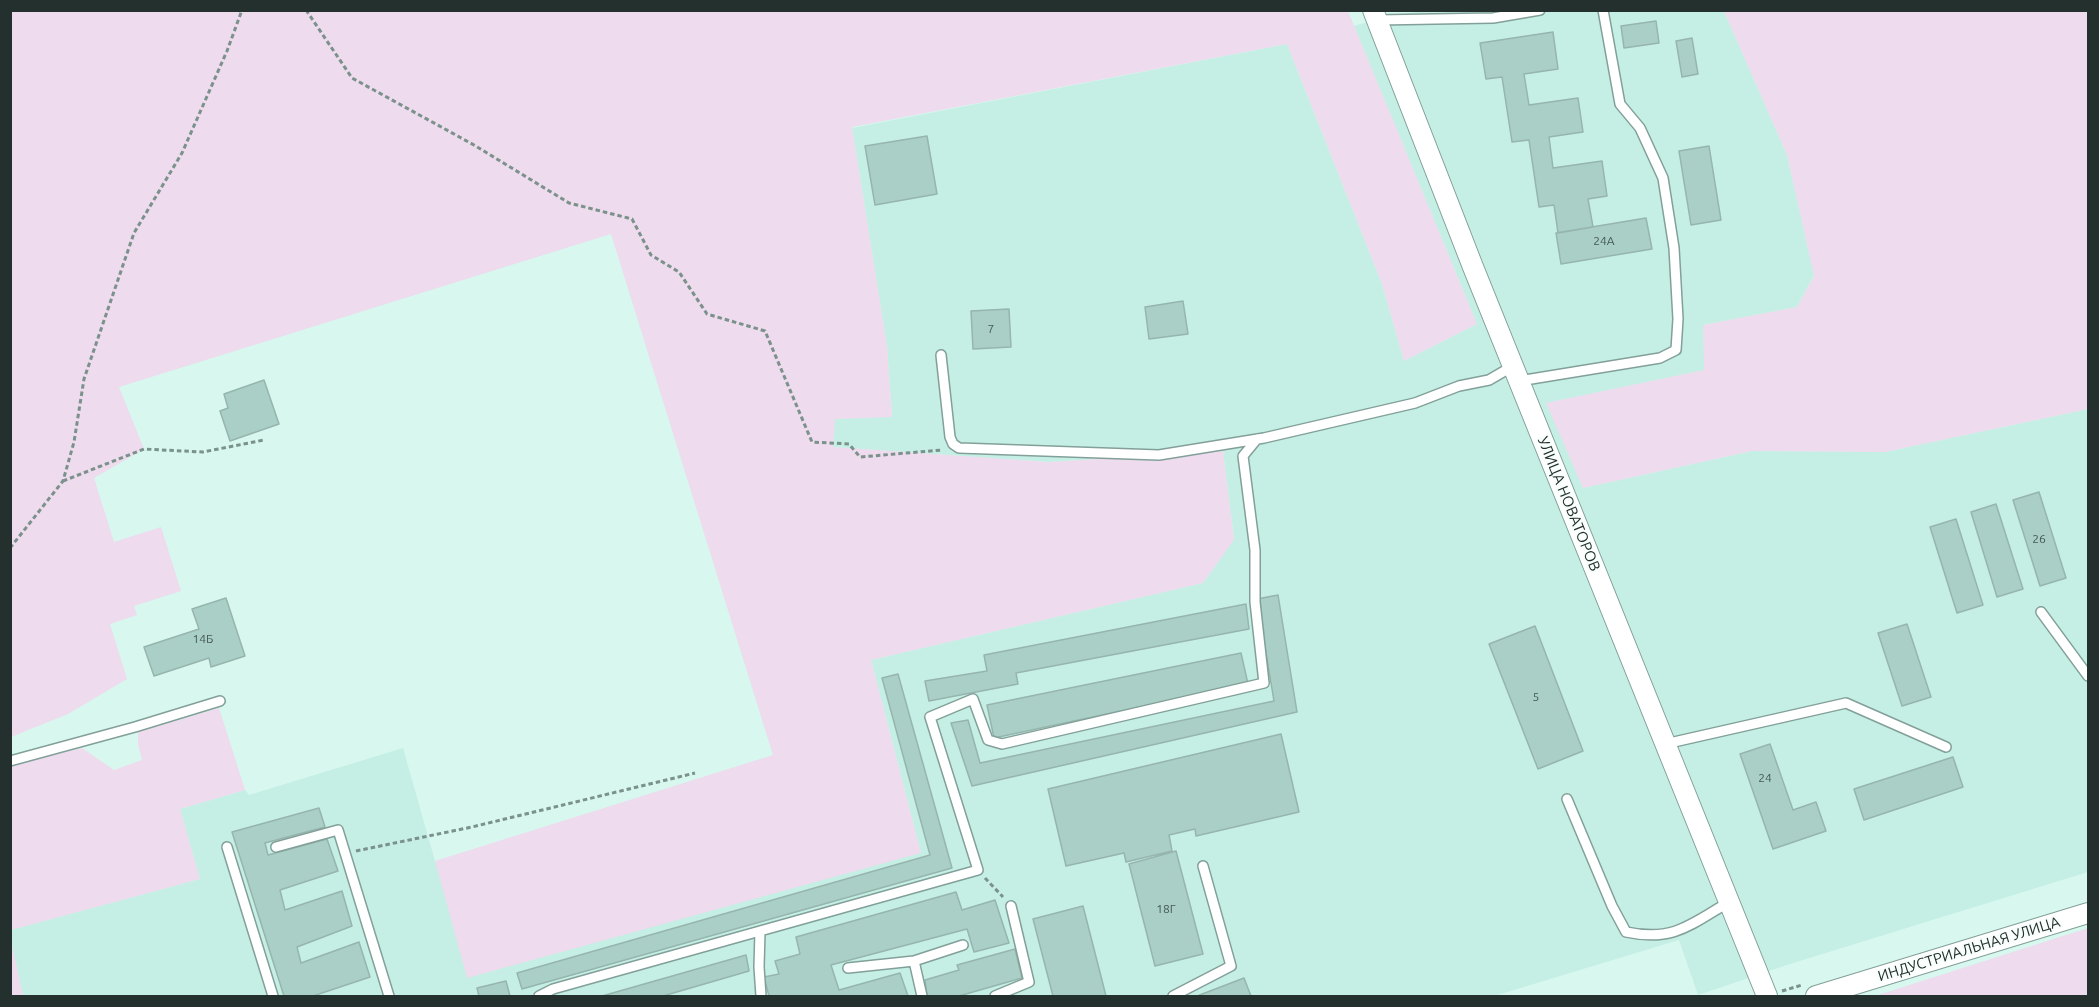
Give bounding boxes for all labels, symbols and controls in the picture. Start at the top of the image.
house number: 24А [1593,234,1615,248]
house number: 7 [988,322,994,336]
street label: УЛИЦА НОВАТОРОВ [1534,434,1604,574]
house number: 26 [2032,532,2046,546]
house number: 14Б [193,632,213,646]
house number: 5 [1533,690,1539,704]
house number: 24 [1758,771,1772,785]
house number: 18Г [1156,902,1176,916]
street label: ИНДУСТРИАЛЬНАЯ УЛИЦА [1876,913,2062,985]

